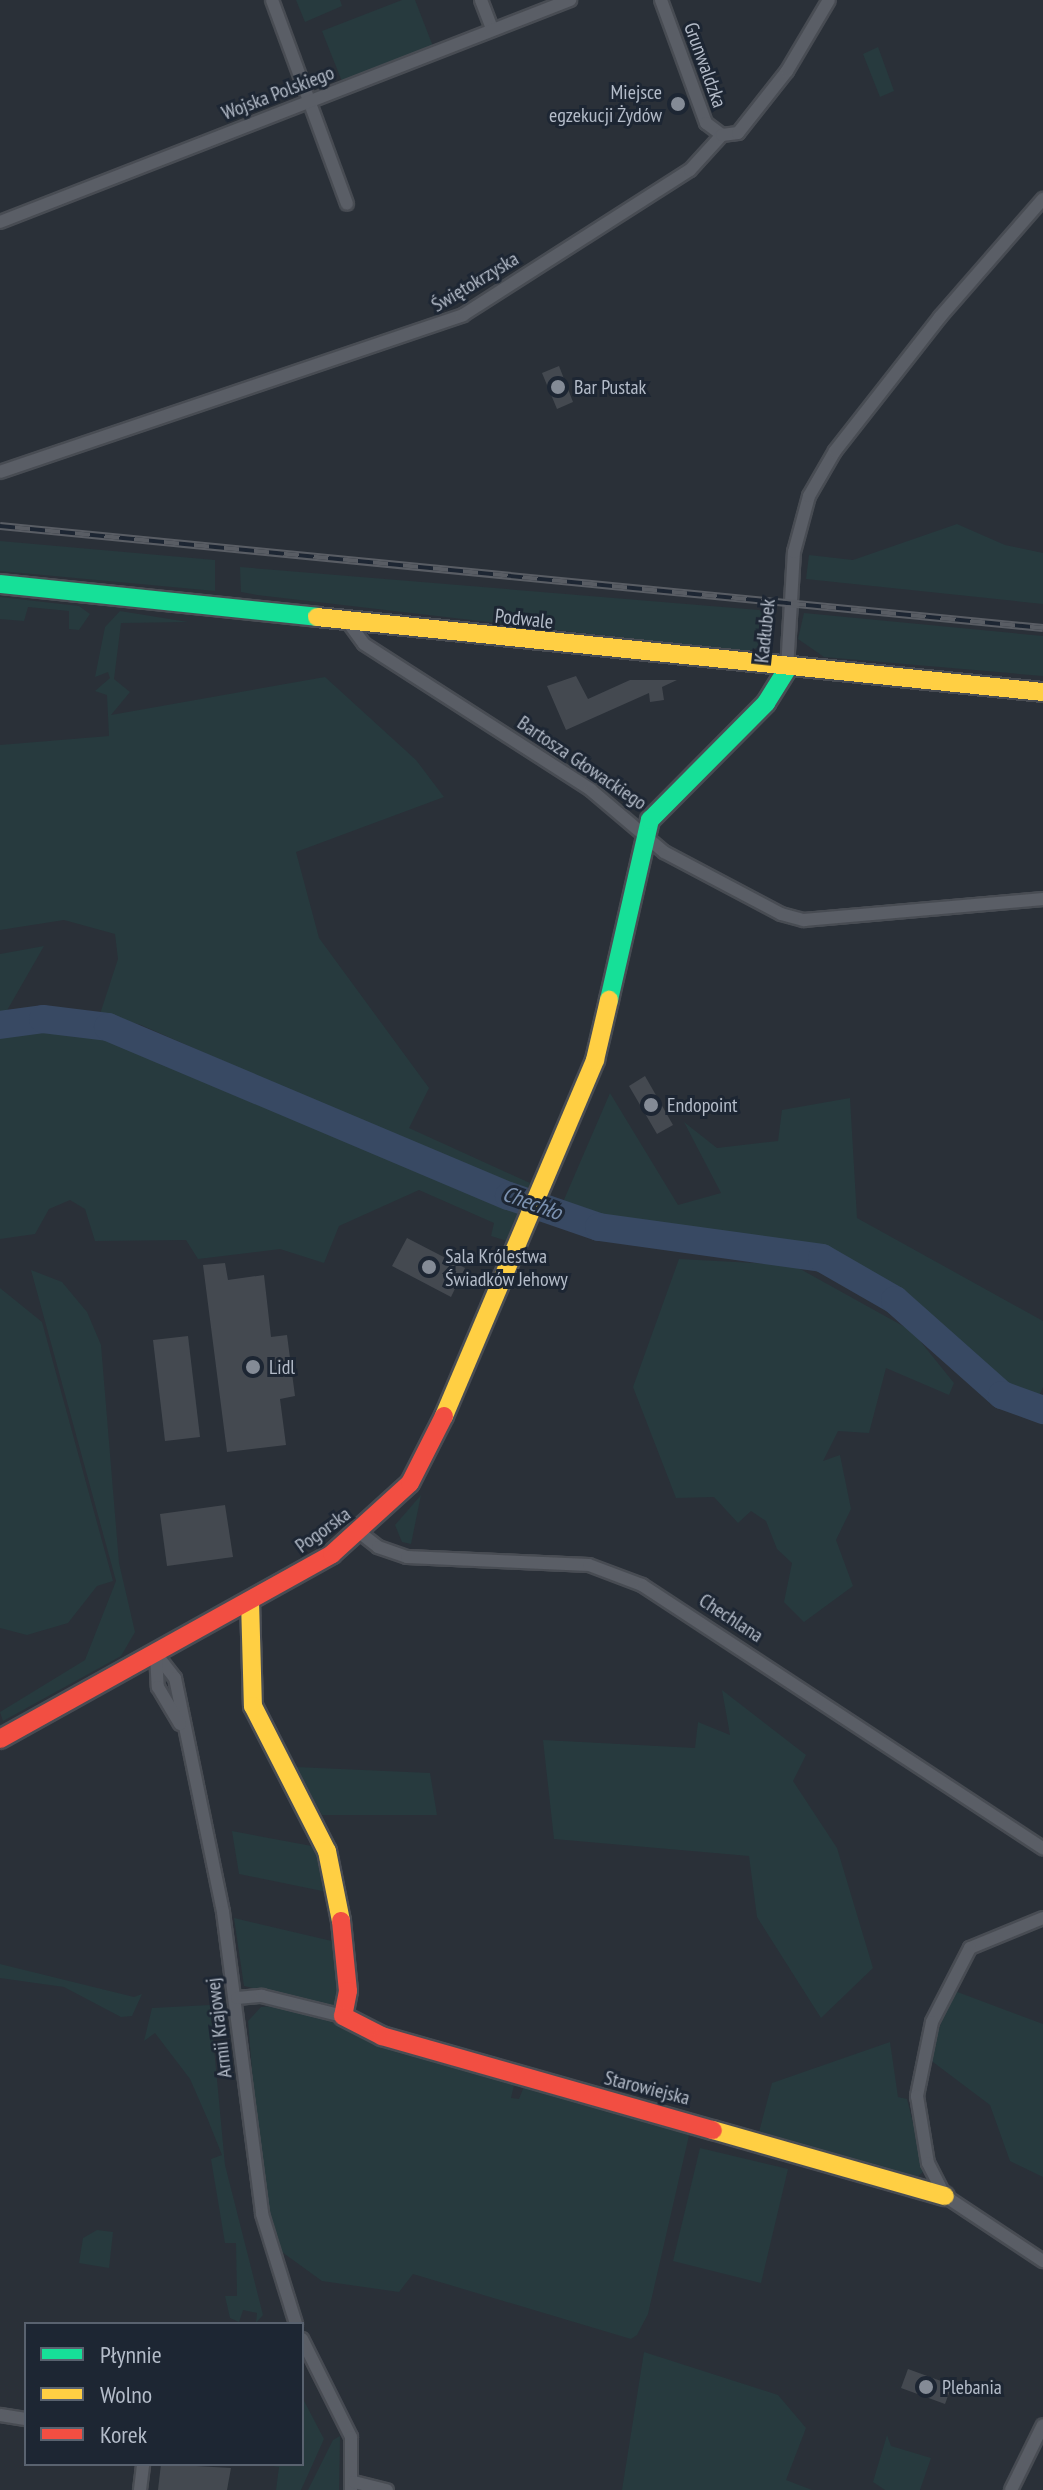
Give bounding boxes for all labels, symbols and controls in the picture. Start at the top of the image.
street label: Grunwaldzka [679,19,731,111]
street label: Wojska Polskiego [218,61,338,125]
place label: Miejsce egzekucji Żydów [549,80,662,127]
marker: Miejsce egzekucji Żydów [669,95,687,113]
street label: Świętokrzyska [427,247,523,317]
place label: Bar Pustak [574,375,646,399]
marker: Bar Pustak [549,378,567,396]
street label: Kadłubek [750,598,780,664]
street label: Podwale [494,604,554,634]
street label: Bartosza Głowackiego [513,711,651,815]
place label: Endopoint [667,1093,738,1117]
marker: Endopoint [642,1096,660,1114]
water label: Chechło [499,1180,565,1226]
place label: Sala Królestwa Świadków Jehowy [445,1244,568,1291]
marker: Sala Królestwa Świadków Jehowy [420,1258,438,1276]
place label: Lidl [269,1355,295,1379]
marker: Lidl [244,1358,262,1376]
street label: Pogorska [291,1502,355,1558]
street label: Chechlana [695,1588,767,1648]
street label: Armii Krajowej [201,1977,237,2079]
street label: Starowiejska [602,2066,692,2110]
legend [24,2322,304,2466]
text: Płynnie [100,2339,162,2370]
place label: Plebania [942,2375,1002,2399]
marker: Plebania [917,2378,935,2396]
text: Wolno [100,2379,152,2410]
text: Korek [100,2419,147,2450]

